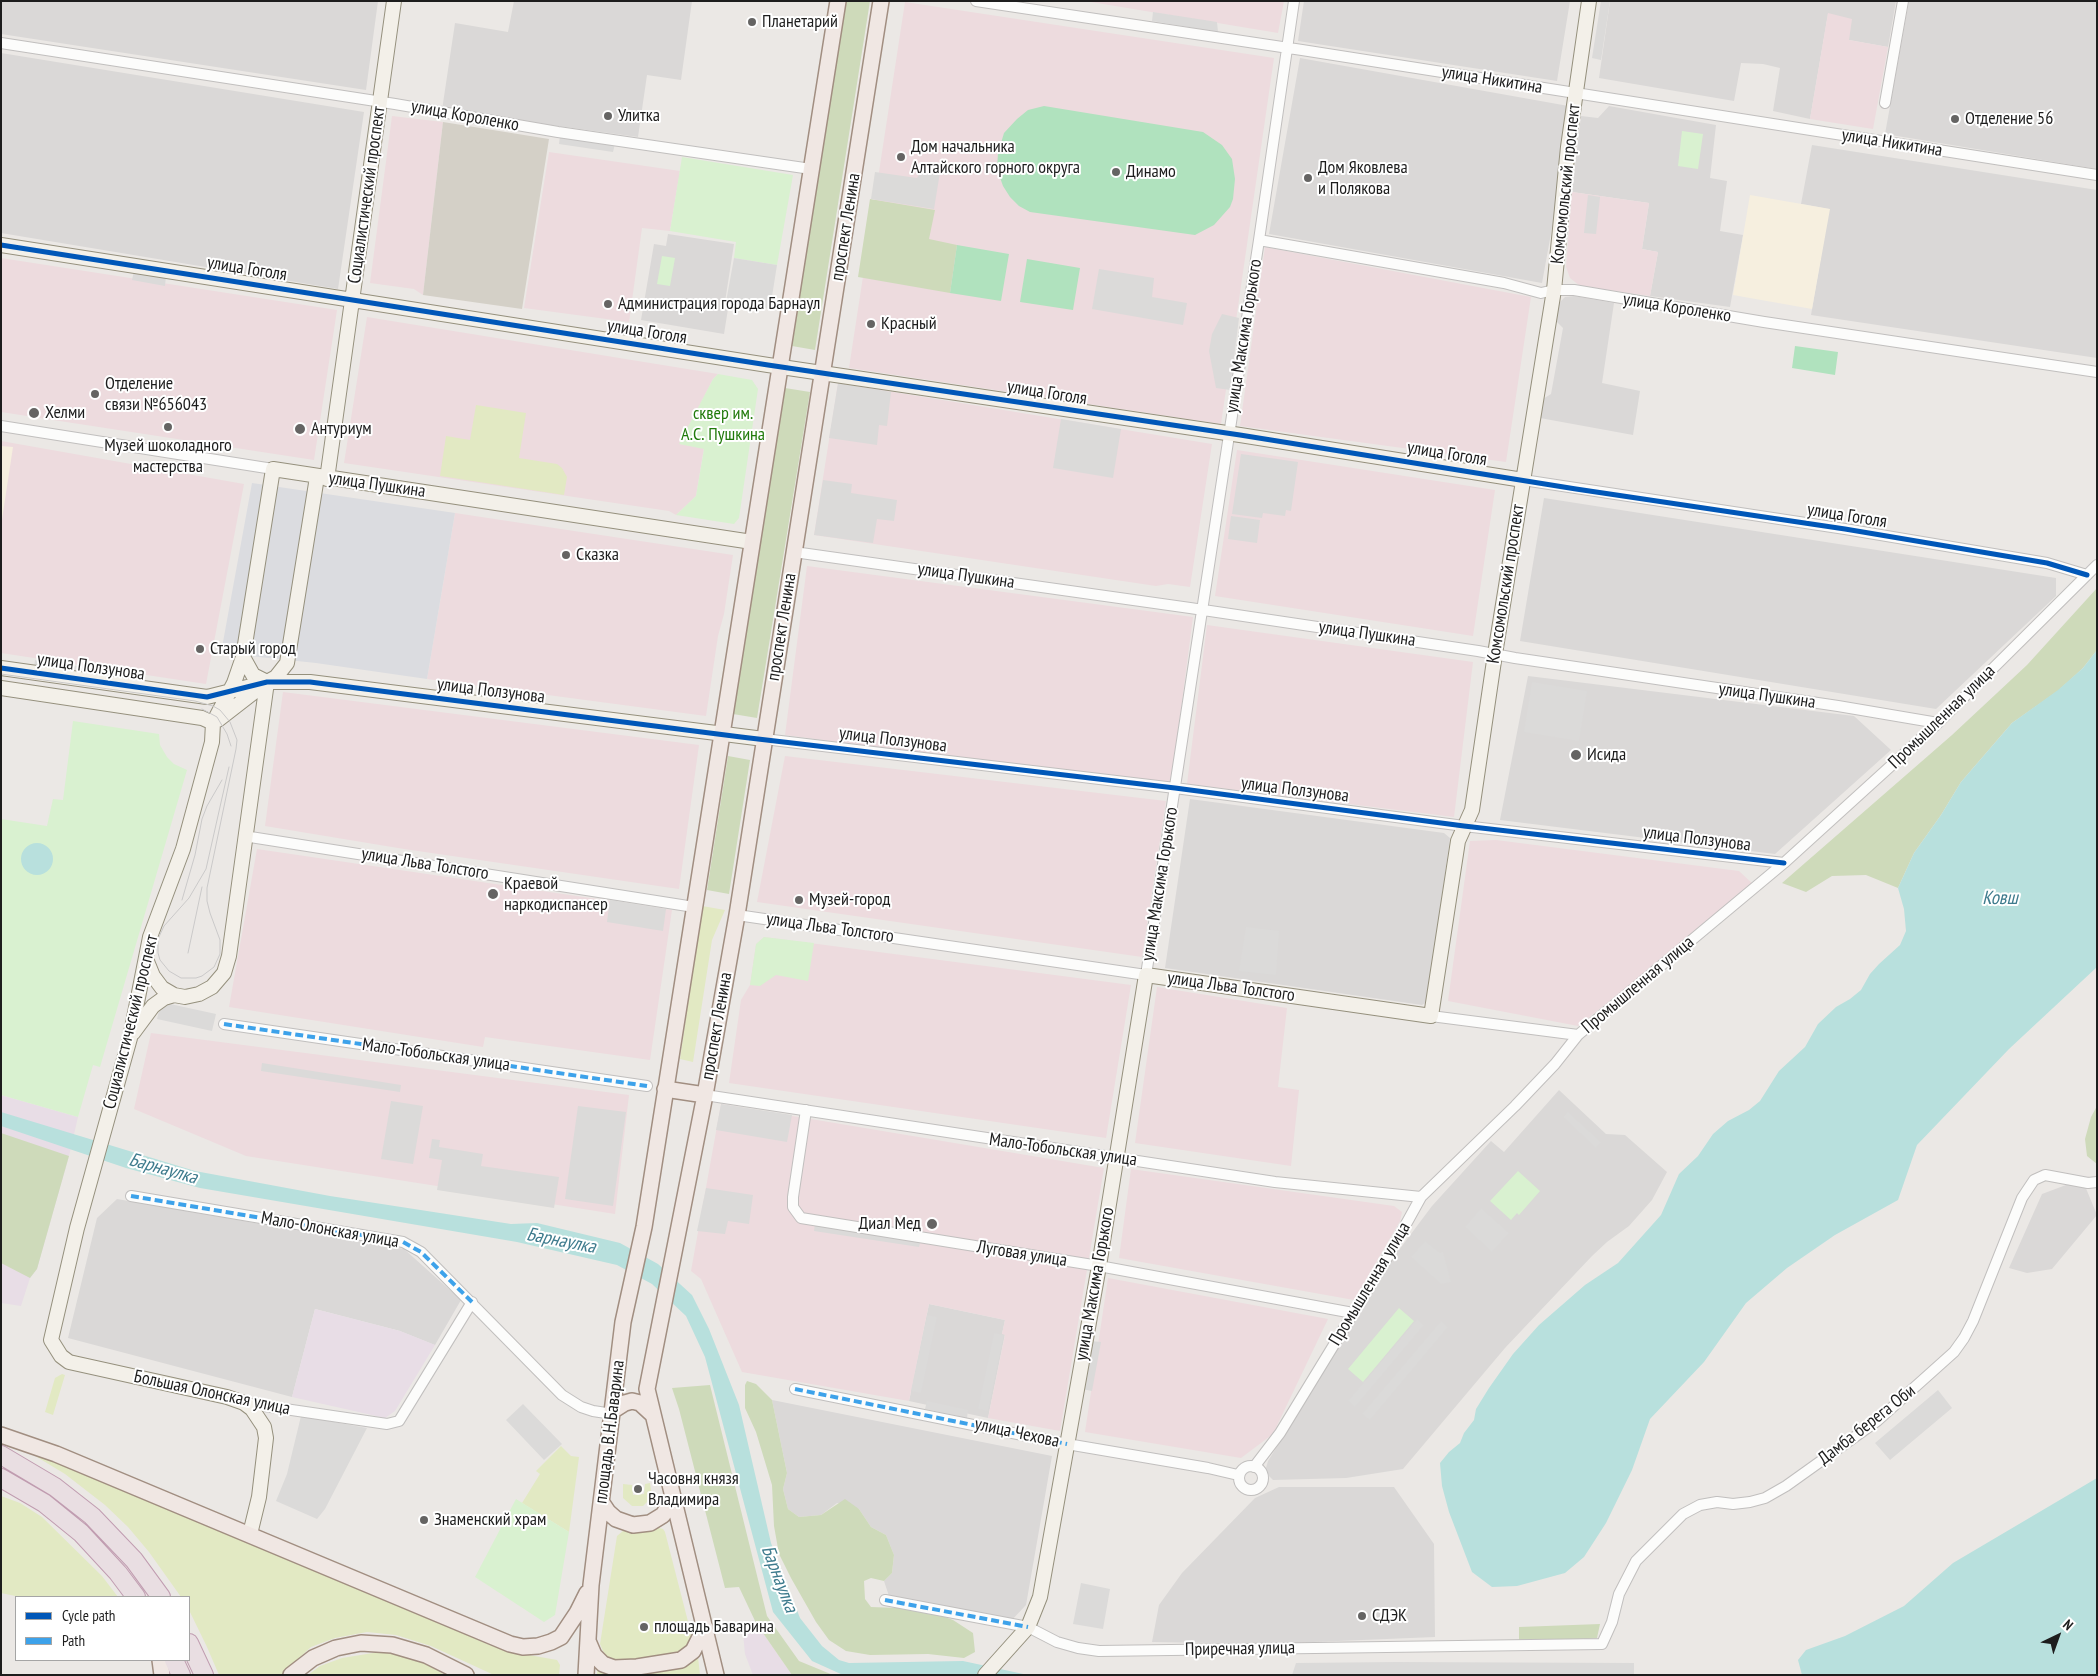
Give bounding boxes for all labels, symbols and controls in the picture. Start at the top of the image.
place label: Планетарий [762,11,838,33]
marker: Планетарий [746,16,758,28]
street label: улица Никитина [1440,61,1544,99]
street label: улица Короленко [409,96,521,136]
street label: Комсомольский проспект [1547,103,1585,265]
street label: Социалистический проспект [344,105,390,285]
place label: Улитка [618,105,660,127]
place label: Отделение 56 [1965,108,2053,130]
marker: Улитка [602,110,614,122]
marker: Отделение 56 [1949,113,1961,125]
street label: улица Никитина [1840,124,1944,162]
place label: Дом начальника Алтайского горного округа [911,136,1080,178]
marker: Дом начальника Алтайского горного округа [895,151,907,163]
place label: Дом Яковлева и Полякова [1318,157,1408,200]
place label: Динамо [1126,161,1176,183]
marker: Динамо [1110,166,1122,178]
street label: проспект Ленина [827,172,865,282]
marker: Дом Яковлева и Полякова [1302,172,1314,184]
street label: улица Гоголя [206,252,288,286]
street label: улица Максима Горького [1221,257,1267,415]
street label: улица Короленко [1621,289,1733,327]
place label: Администрация города Барнаул [618,293,820,315]
marker: Администрация города Барнаул [602,298,614,310]
place label: Красный [881,313,937,335]
street label: улица Гоголя [606,315,688,349]
marker: Красный [865,318,877,330]
place label: Отделение связи №656043 [105,373,207,416]
street label: улица Гоголя [1006,376,1088,410]
marker: Отделение связи №656043 [89,388,101,400]
place label: Хелми [45,402,85,424]
park label: сквер им. А.С. Пушкина [681,403,765,446]
marker: Хелми [27,406,41,420]
place label: Антуриум [311,418,372,440]
marker: Музей шоколадного мастерства [162,421,174,433]
marker: Антуриум [293,422,307,436]
place label: Музей шоколадного мастерства [104,435,232,478]
street label: улица Гоголя [1406,437,1488,471]
street label: улица Пушкина [327,468,427,502]
street label: улица Гоголя [1806,499,1888,533]
street label: Комсомольский проспект [1483,503,1529,665]
place label: Сказка [576,544,619,566]
marker: Сказка [560,549,572,561]
street label: улица Пушкина [916,559,1016,593]
street label: проспект Ленина [763,572,801,682]
street label: улица Пушкина [1317,617,1417,651]
place label: Старый город [210,638,296,660]
marker: Старый город [194,643,206,655]
street label: улица Ползунова [36,649,146,685]
street label: Промышленная улица [1884,661,2000,773]
street label: улица Ползунова [436,674,546,708]
street label: улица Пушкина [1717,679,1817,713]
street label: улица Ползунова [838,723,948,757]
place label: Исида [1587,744,1626,766]
marker: Исида [1569,748,1583,762]
street label: улица Ползунова [1240,773,1350,807]
street label: улица Максима Горького [1137,805,1183,963]
street label: улица Ползунова [1642,822,1752,856]
street label: улица Льва Толстого [360,843,490,885]
place label: Краевой наркодиспансер [504,873,608,916]
marker: Краевой наркодиспансер [486,887,500,901]
water label: Ковш [1982,888,2018,910]
place label: Музей-город [809,889,891,911]
marker: Музей-город [793,894,805,906]
street label: улица Льва Толстого [765,908,895,948]
street label: Промышленная улица [1577,932,1699,1038]
street label: Социалистический проспект [99,933,163,1111]
street label: улица Льва Толстого [1166,967,1296,1007]
street label: проспект Ленина [697,971,737,1081]
street label: Мало-Тобольская улица [361,1034,511,1076]
street label: Мало-Тобольская улица [988,1129,1138,1171]
water label: Барнаулка [126,1148,200,1190]
street label: улица Максима Горького [1071,1205,1119,1363]
street label: Мало-Олонская улица [259,1207,401,1253]
place label: Диал Мед [858,1213,921,1235]
marker: Диал Мед [925,1217,939,1231]
street label: Промышленная улица [1325,1218,1415,1350]
water label: Барнаулка [525,1223,597,1259]
street label: Луговая улица [975,1236,1069,1272]
street label: площадь В.Н.Баварина [590,1359,630,1505]
street label: Большая Олонская улица [132,1366,292,1420]
street label: Дамба берега Оби [1814,1380,1920,1470]
street label: улица Чехова [973,1413,1061,1453]
place label: Часовня князя Владимира [648,1468,739,1510]
marker: Часовня князя Владимира [632,1483,644,1495]
place label: Знаменский храм [434,1509,546,1531]
marker: Знаменский храм [418,1514,430,1526]
water label: Барнаулка [756,1542,802,1616]
legend [15,1596,190,1661]
place label: СДЭК [1372,1605,1407,1627]
text: Cycle path [62,1606,115,1625]
marker: СДЭК [1356,1610,1368,1622]
north arrow [2033,1611,2083,1661]
place label: площадь Баварина [654,1616,774,1638]
text: N [2059,1616,2077,1634]
marker: площадь Баварина [638,1621,650,1633]
text: Path [62,1631,85,1650]
street label: Приречная улица [1185,1637,1295,1661]

